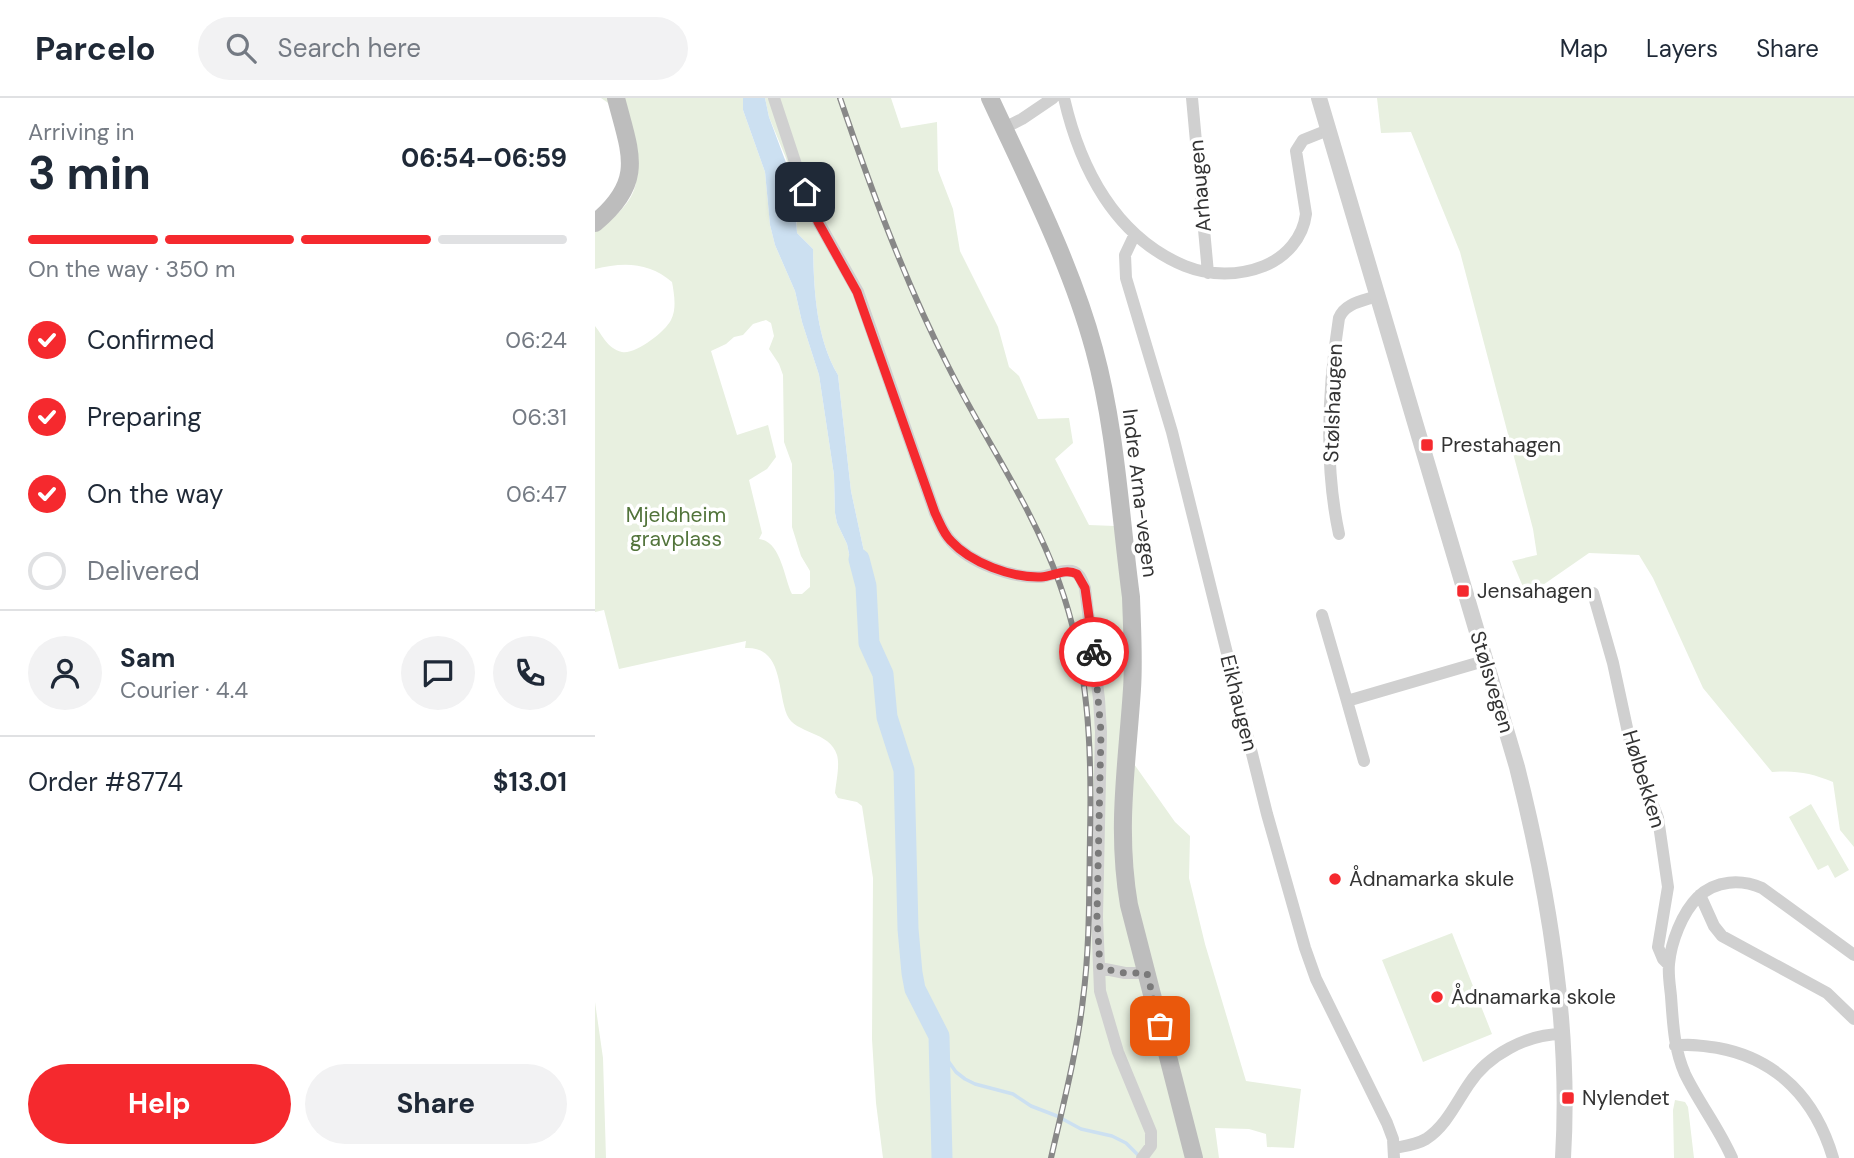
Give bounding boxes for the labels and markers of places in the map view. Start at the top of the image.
pin [775,162,835,222]
place label: Prestahagen [1441,431,1561,459]
marker: Prestahagen [1419,437,1435,453]
place label: Jensahagen [1477,577,1592,605]
marker: Jensahagen [1455,583,1471,599]
place label: Ådnamarka skule [1349,865,1514,893]
marker: Ådnamarka skule [1327,871,1343,887]
place label: Ådnamarka skole [1451,983,1616,1011]
marker: Ådnamarka skole [1429,989,1445,1005]
pin [1130,996,1190,1056]
place label: Nylendet [1582,1084,1670,1112]
marker: Nylendet [1560,1090,1576,1106]

